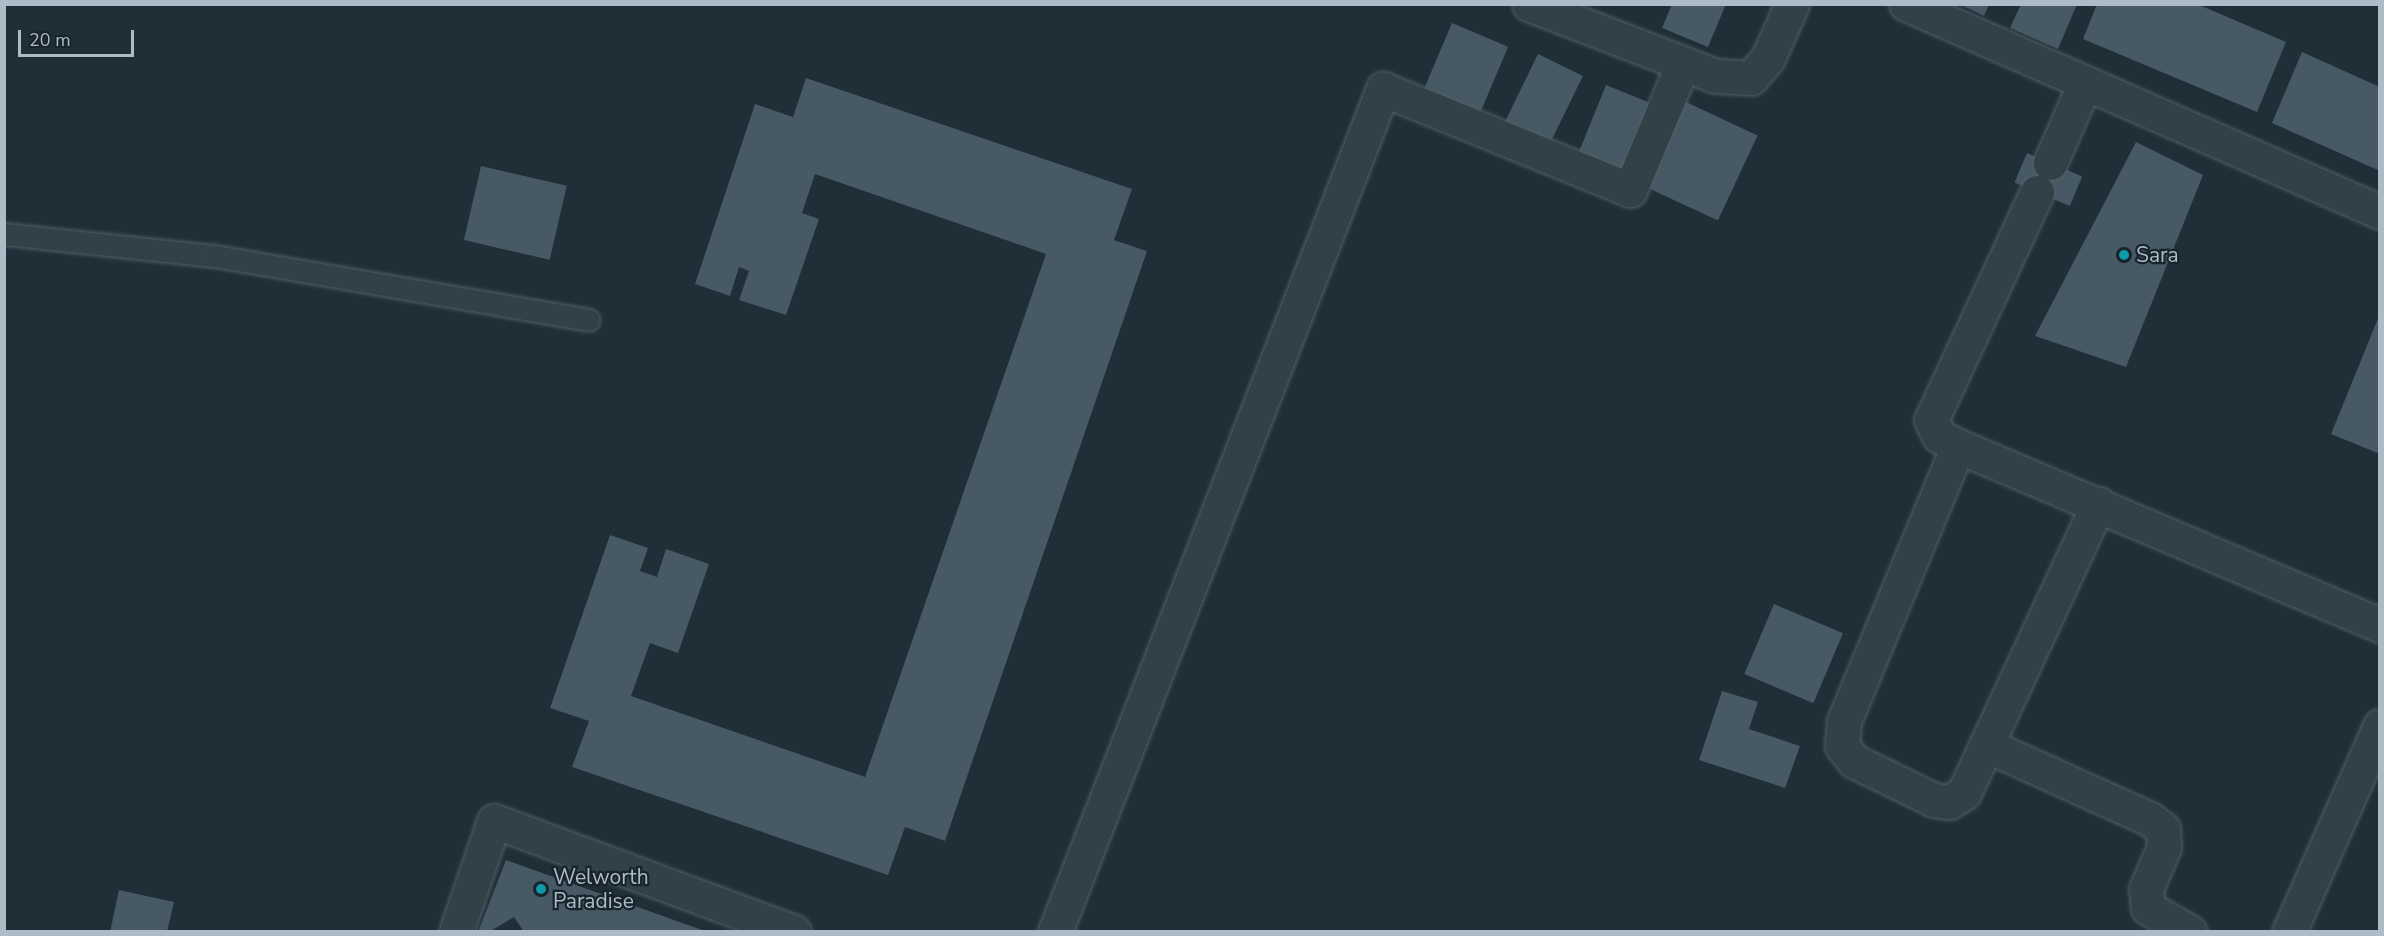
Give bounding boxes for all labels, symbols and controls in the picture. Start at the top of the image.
scale bar [21,18,136,56]
text: 20 m [29,28,71,52]
place label: Sara [2136,242,2179,268]
marker: Sara [2117,248,2131,262]
place label: Welworth Paradise [553,864,649,914]
marker: Welworth Paradise [534,882,548,896]

